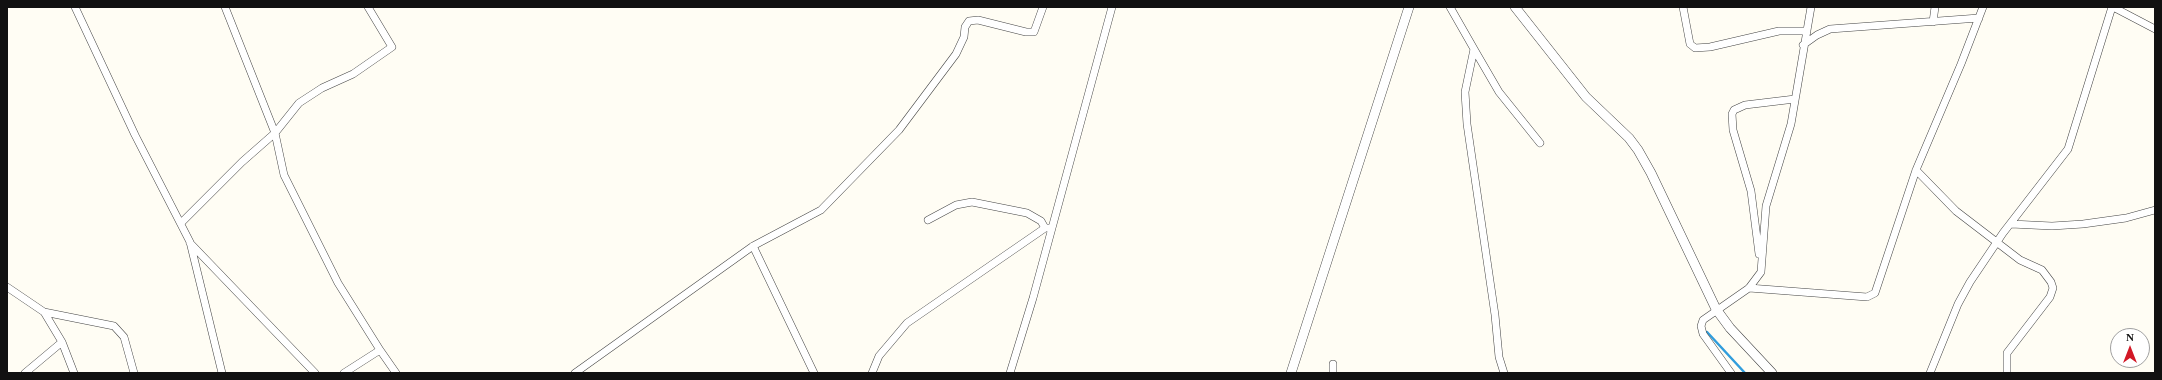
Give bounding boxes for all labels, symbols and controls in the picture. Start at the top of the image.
north arrow [2110,328,2150,368]
text: N [2126,331,2134,343]

